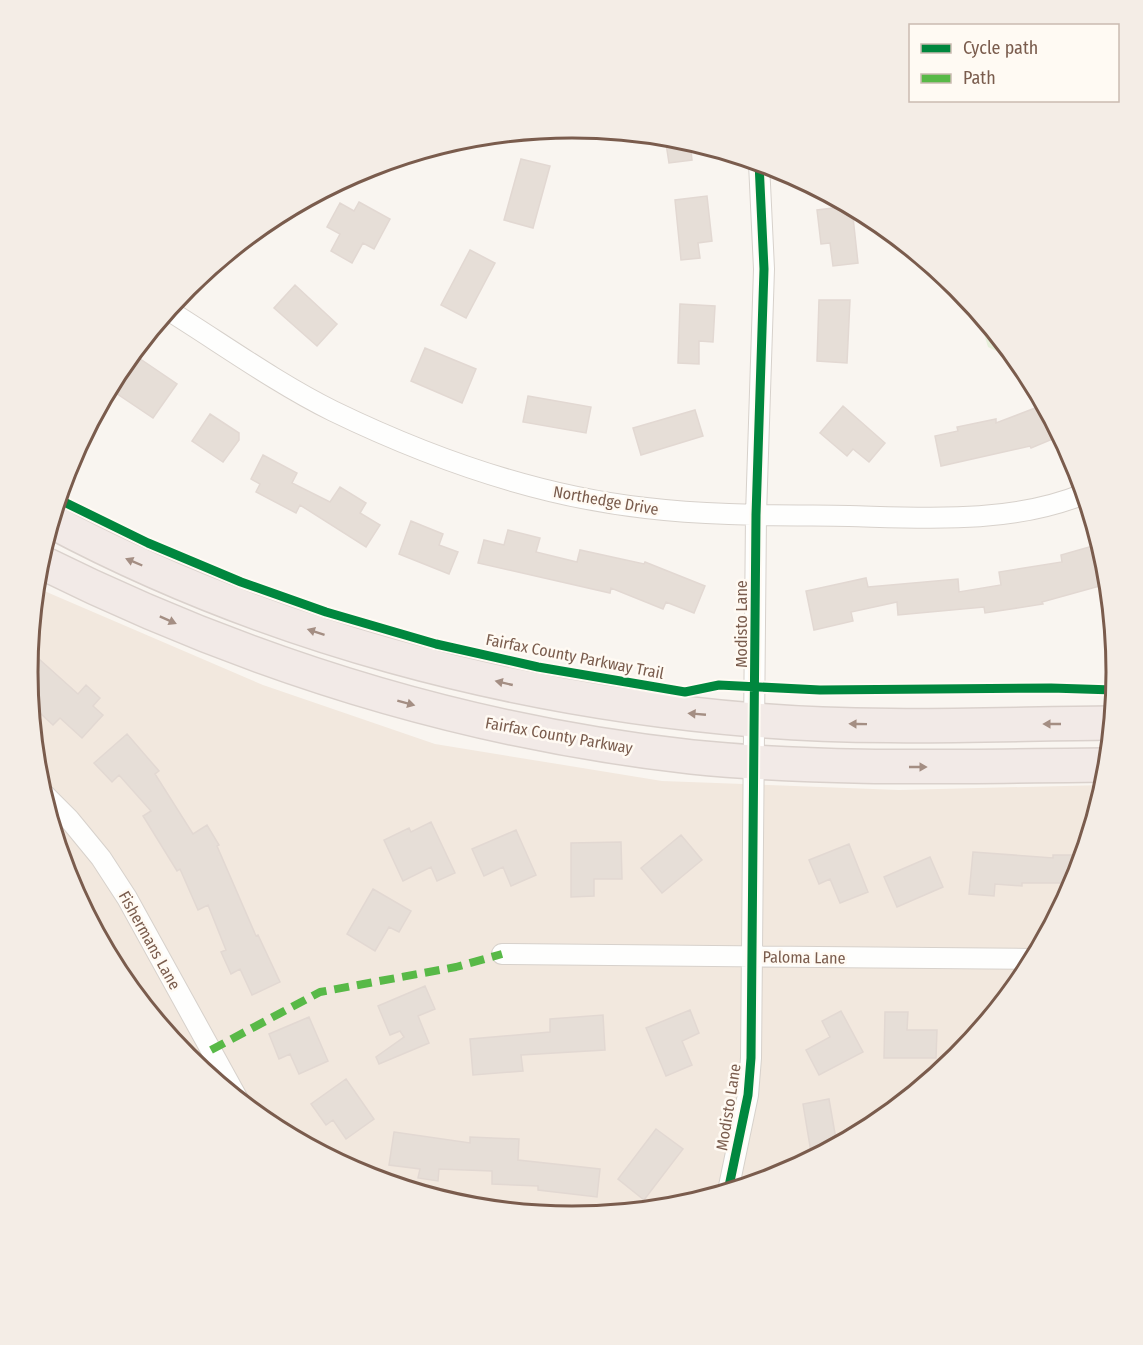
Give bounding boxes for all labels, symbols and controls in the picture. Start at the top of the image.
legend [909,24,1119,102]
text: Cycle path [963,37,1038,59]
text: Path [963,67,996,89]
street label: Northedge Drive [552,482,660,519]
one-way arrow [125,557,143,567]
street label: Modisto Lane [732,580,751,668]
one-way arrow [160,616,177,625]
one-way arrow [307,627,325,637]
street label: Fairfax County Parkway Trail [484,630,666,683]
one-way arrow [495,678,514,688]
one-way arrow [397,698,415,708]
one-way arrow [687,709,706,719]
street label: Fairfax County Parkway [484,713,635,758]
one-way arrow [1043,719,1062,729]
one-way arrow [848,720,867,729]
one-way arrow [909,762,928,772]
street label: Fishermans Lane [115,888,184,993]
street label: Paloma Lane [762,947,846,968]
street label: Modisto Lane [712,1062,745,1152]

